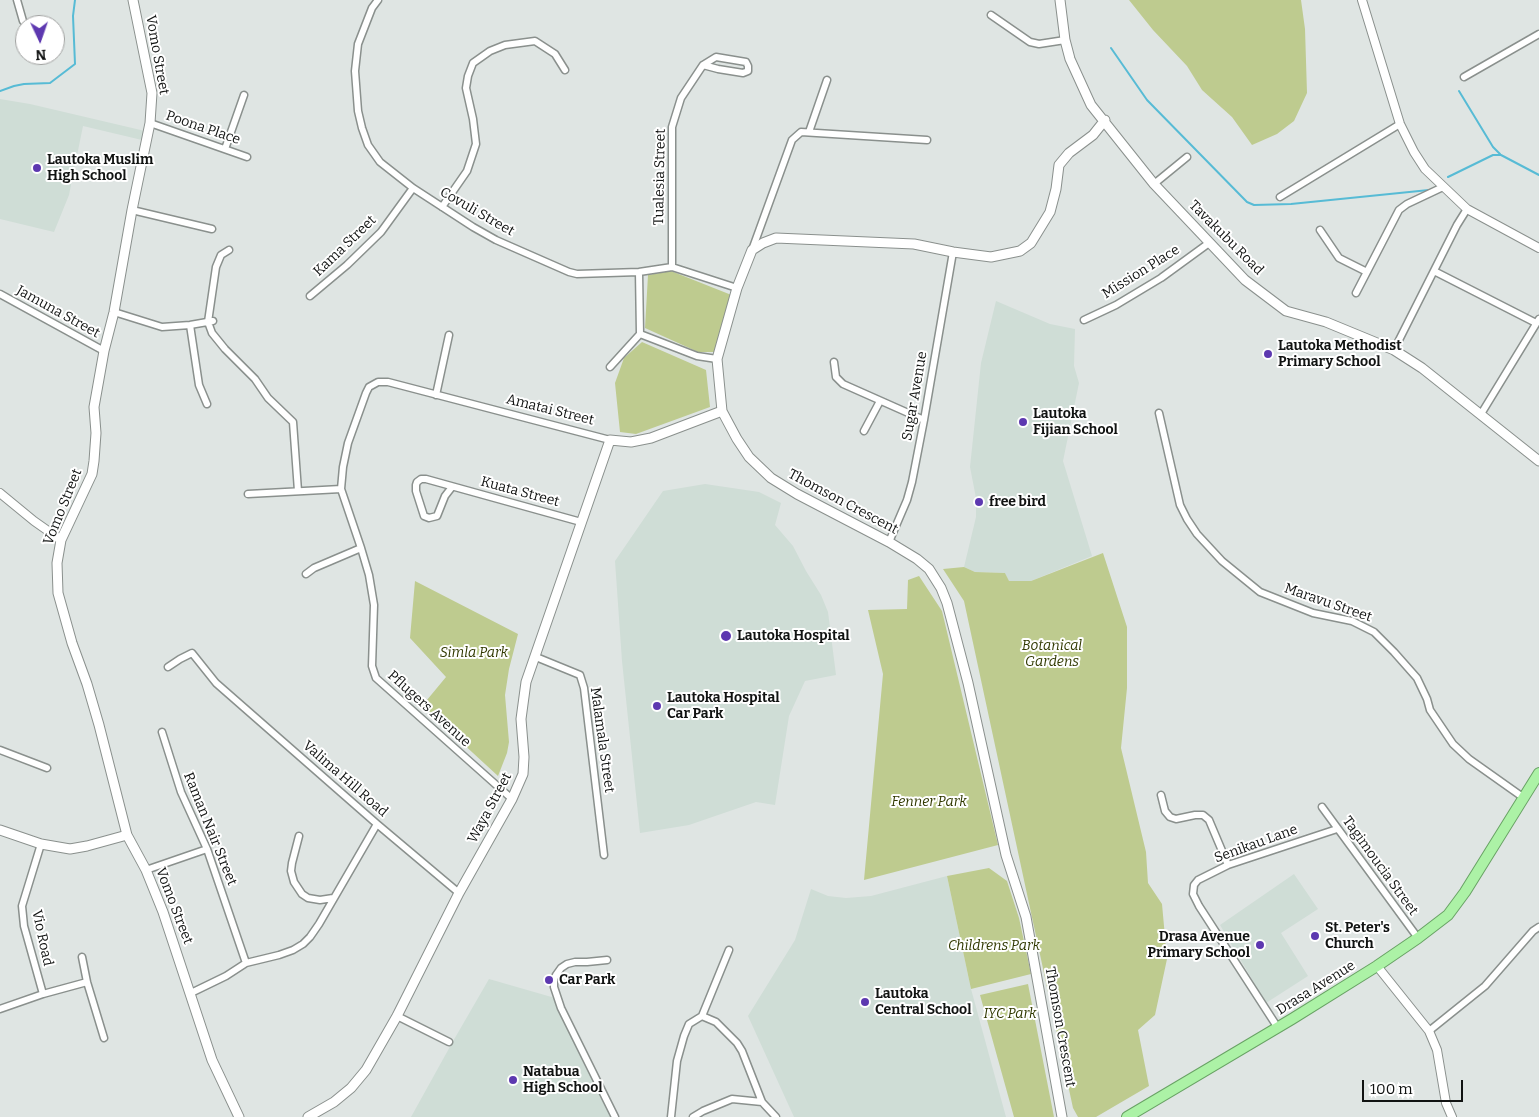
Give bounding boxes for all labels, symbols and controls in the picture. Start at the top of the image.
street label: Vomo Street [142,14,172,96]
north arrow [15,15,65,65]
text: N [35,46,47,63]
street label: Poona Place [163,107,243,149]
street label: Tualesia Street [651,129,669,225]
place label: Lautoka Muslim High School [47,152,153,184]
marker: Lautoka Muslim High School [31,162,43,174]
street label: Covuli Street [437,184,517,240]
street label: Tavakubu Road [1185,197,1267,279]
street label: Kama Street [310,212,380,280]
street label: Mission Place [1099,242,1183,302]
street label: Jamuna Street [13,282,103,342]
place label: Lautoka Methodist Primary School [1278,338,1402,371]
marker: Lautoka Methodist Primary School [1262,348,1274,360]
street label: Sugar Avenue [899,350,931,442]
street label: Amatai Street [504,391,596,429]
place label: Lautoka Fijian School [1033,406,1118,438]
marker: Lautoka Fijian School [1017,416,1029,428]
street label: Thomson Crescent [785,466,901,538]
street label: Vomo Street [40,467,86,547]
street label: Kuata Street [479,473,561,511]
place label: free bird [989,494,1046,510]
marker: free bird [973,496,985,508]
street label: Maravu Street [1282,580,1374,626]
place label: Lautoka Hospital [737,628,850,644]
marker: Lautoka Hospital [719,629,733,643]
park label: Botanical Gardens [1022,638,1082,670]
park label: Simla Park [440,645,508,661]
street label: Pflugers Avenue [384,667,474,751]
street label: Malamala Street [586,686,618,794]
place label: Lautoka Hospital Car Park [667,690,780,722]
marker: Lautoka Hospital Car Park [651,700,663,712]
street label: Valima Hill Road [299,737,391,821]
street label: Raman Nair Street [180,770,240,888]
street label: Waya Street [464,770,516,846]
park label: Fenner Park [891,794,967,810]
street label: Tagimoucia Street [1339,813,1421,919]
street label: Senikau Lane [1212,821,1300,867]
street label: Vomo Street [152,865,196,947]
street label: Vio Road [28,908,56,968]
place label: St. Peter's Church [1325,920,1390,952]
place label: Drasa Avenue Primary School [1147,929,1250,962]
marker: St. Peter's Church [1309,930,1321,942]
park label: Childrens Park [948,938,1040,954]
marker: Drasa Avenue Primary School [1254,939,1266,951]
street label: Drasa Avenue [1274,957,1358,1019]
street label: Thomson Crescent [1041,966,1079,1088]
place label: Car Park [559,972,615,988]
marker: Car Park [543,974,555,986]
place label: Lautoka Central School [875,986,971,1019]
marker: Lautoka Central School [859,996,871,1008]
park label: IYC Park [983,1006,1037,1022]
place label: Natabua High School [523,1064,603,1096]
scale bar [1364,1070,1465,1102]
marker: Natabua High School [507,1074,519,1086]
text: 100 m [1370,1080,1413,1098]

